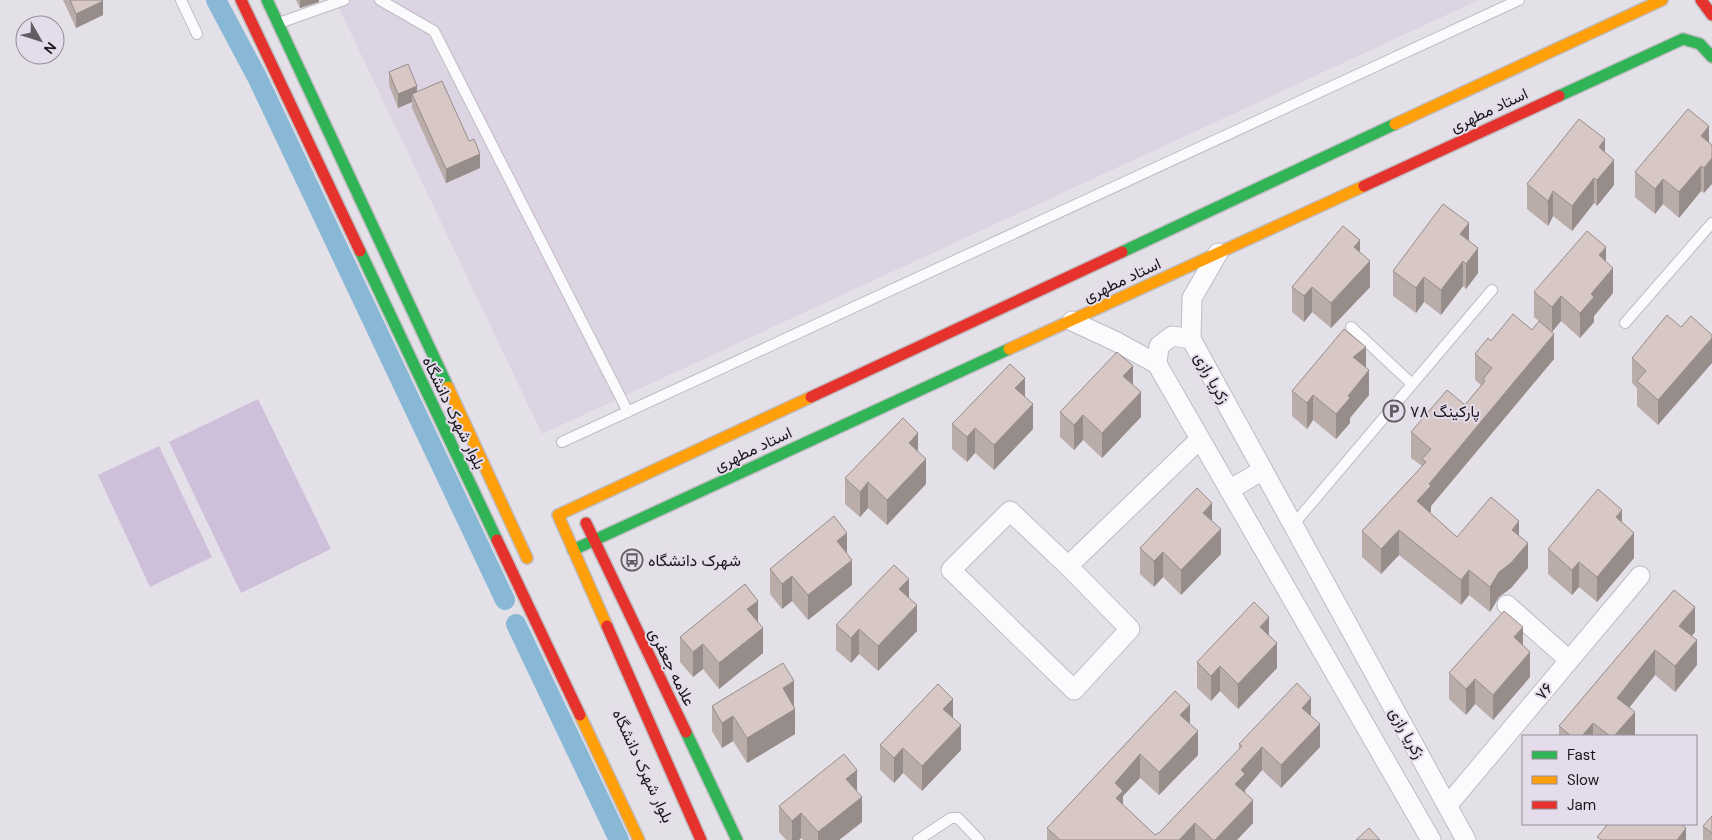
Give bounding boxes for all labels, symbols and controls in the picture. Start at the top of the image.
north arrow [15,15,65,65]
text: N [40,39,60,58]
street label: استاد مطهری [1447,83,1531,137]
street label: استاد مطهری [1080,253,1164,307]
street label: زکریا رازی [1189,349,1235,407]
street label: بلوار شهرک دانشگاه [418,353,490,473]
parking icon: پارکینگ ۷۸ [1382,399,1406,423]
place label: پارکینگ ۷۸ [1410,401,1480,423]
street label: استاد مطهری [711,422,795,476]
bus stop icon: شهرک دانشگاه [620,548,644,572]
place label: شهرک دانشگاه [648,550,741,571]
street label: علامه جعفری [644,624,700,710]
street label: ۷۶ [1530,677,1558,704]
street label: زکریا رازی [1384,704,1430,762]
street label: بلوار شهرک دانشگاه [607,706,679,826]
legend [1522,735,1697,825]
text: Fast [1567,745,1596,765]
text: Slow [1567,770,1600,790]
text: Jam [1567,795,1596,815]

